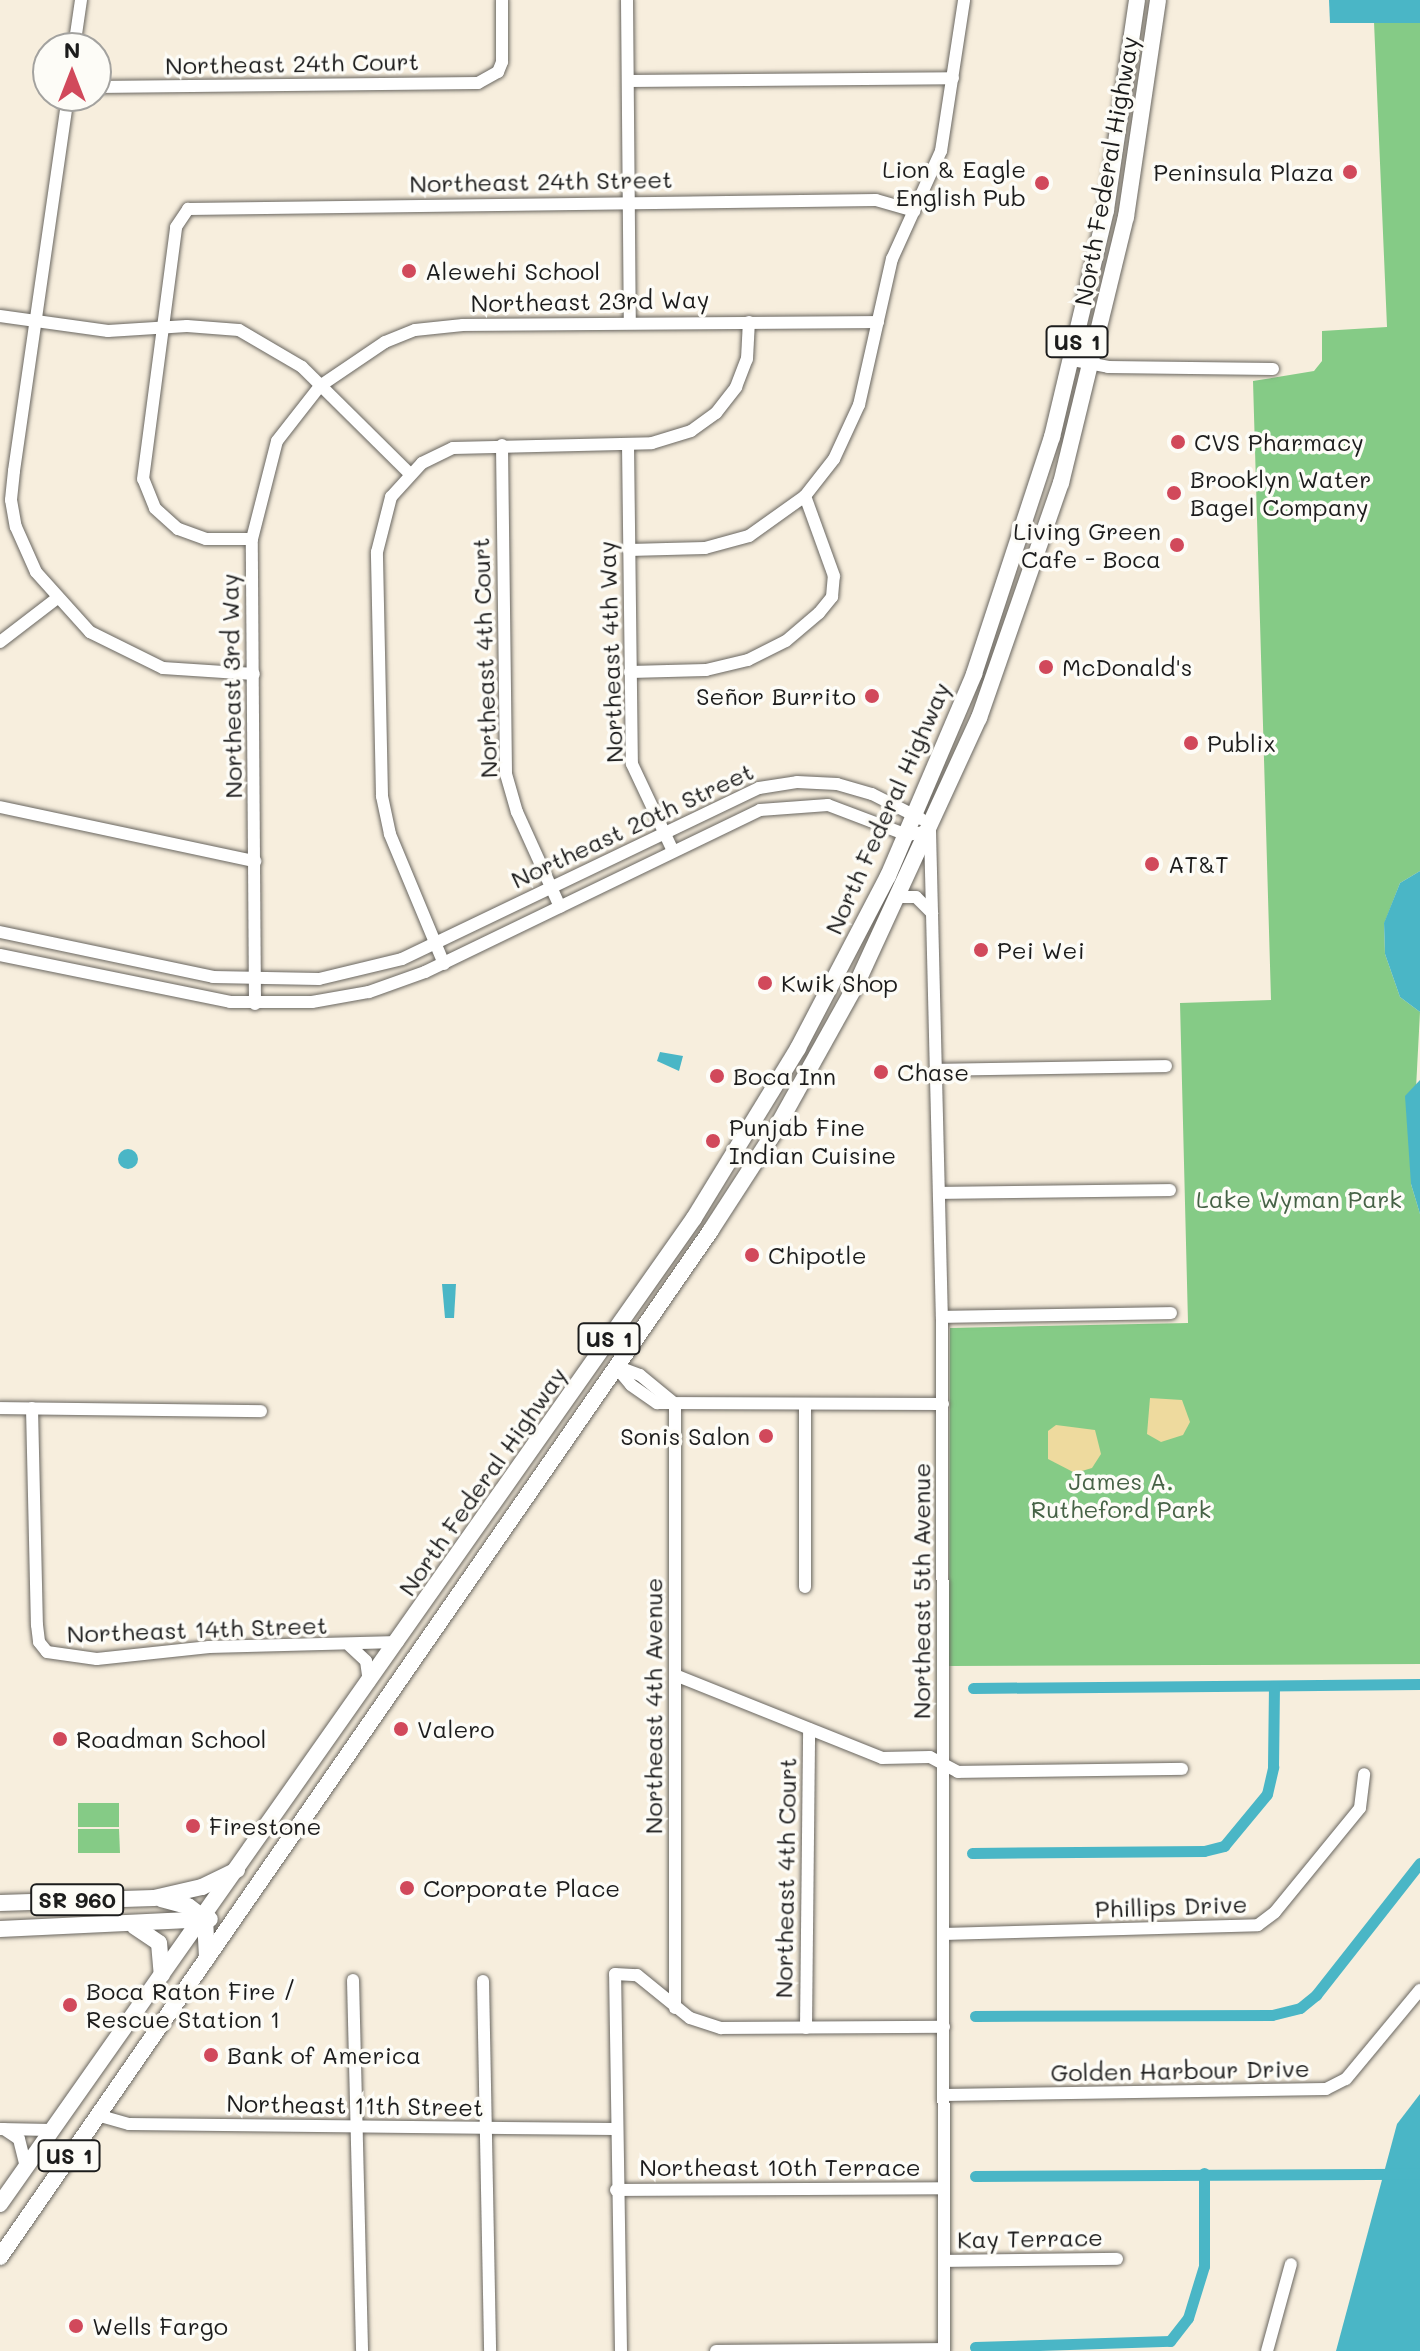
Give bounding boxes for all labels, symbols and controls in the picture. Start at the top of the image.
north arrow [32,32,112,112]
street label: North Federal Highway [1068,34,1144,308]
text: N [64,35,80,64]
street label: Northeast 24th Court [165,46,419,80]
place label: Lion & Eagle English Pub [882,155,1026,211]
place label: Peninsula Plaza [1153,158,1334,186]
marker: Peninsula Plaza [1341,163,1359,181]
street label: Northeast 24th Street [409,164,673,198]
marker: Lion & Eagle English Pub [1033,174,1051,192]
place label: Alewehi School [425,257,600,285]
marker: Alewehi School [400,262,418,280]
street label: Northeast 23rd Way [470,285,710,317]
road number: US 1 [1045,324,1109,360]
place label: CVS Pharmacy [1194,428,1364,456]
marker: CVS Pharmacy [1169,433,1187,451]
place label: Brooklyn Water Bagel Company [1190,465,1371,521]
marker: Brooklyn Water Bagel Company [1165,484,1183,502]
place label: Living Green Cafe - Boca [1013,517,1161,573]
marker: Living Green Cafe - Boca [1168,536,1186,554]
street label: Northeast 4th Court [465,537,503,779]
street label: Northeast 4th Way [592,540,628,764]
street label: Northeast 3rd Way [215,573,247,799]
place label: McDonald's [1062,653,1192,681]
marker: McDonald's [1037,658,1055,676]
street label: North Federal Highway [818,678,956,938]
place label: Señor Burrito [696,682,856,710]
marker: Señor Burrito [863,687,881,705]
place label: Publix [1207,729,1276,757]
marker: Publix [1182,734,1200,752]
street label: Northeast 20th Street [506,756,758,894]
place label: AT&T [1168,850,1229,878]
marker: AT&T [1143,855,1161,873]
place label: Pei Wei [997,936,1085,964]
marker: Pei Wei [972,941,990,959]
place label: Kwik Shop [781,969,898,997]
marker: Kwik Shop [756,974,774,992]
place label: Chase [897,1058,969,1086]
place label: Boca Inn [733,1062,836,1090]
marker: Chase [872,1063,890,1081]
marker: Boca Inn [708,1067,726,1085]
place label: Punjab Fine Indian Cuisine [729,1113,896,1169]
marker: Punjab Fine Indian Cuisine [704,1132,722,1150]
park label: Lake Wyman Park [1196,1185,1402,1213]
place label: Chipotle [768,1241,866,1269]
marker: Chipotle [743,1246,761,1264]
road number: US 1 [577,1321,641,1357]
street label: North Federal Highway [392,1361,572,1601]
place label: Sonis Salon [620,1422,750,1450]
marker: Sonis Salon [757,1427,775,1445]
street label: Northeast 5th Avenue [907,1463,935,1719]
park label: James A. Rutheford Park [1031,1467,1211,1523]
street label: Northeast 4th Avenue [639,1578,667,1834]
street label: Northeast 14th Street [66,1610,328,1648]
place label: Valero [417,1715,495,1743]
marker: Valero [392,1720,410,1738]
place label: Roadman School [76,1725,266,1753]
marker: Roadman School [51,1730,69,1748]
street label: Northeast 4th Court [769,1757,801,1999]
place label: Firestone [209,1812,321,1840]
marker: Firestone [184,1817,202,1835]
place label: Corporate Place [423,1874,620,1902]
marker: Corporate Place [398,1879,416,1897]
road number: SR 960 [29,1882,125,1918]
street label: Phillips Drive [1094,1889,1248,1923]
place label: Boca Raton Fire / Rescue Station 1 [86,1977,296,2033]
marker: Boca Raton Fire / Rescue Station 1 [61,1996,79,2014]
place label: Bank of America [227,2041,421,2069]
marker: Bank of America [202,2046,220,2064]
street label: Golden Harbour Drive [1050,2053,1310,2087]
street label: Northeast 11th Street [226,2088,484,2122]
road number: US 1 [37,2138,101,2174]
street label: Northeast 10th Terrace [639,2153,921,2181]
street label: Kay Terrace [957,2222,1103,2254]
place label: Wells Fargo [92,2312,228,2340]
marker: Wells Fargo [67,2317,85,2335]

